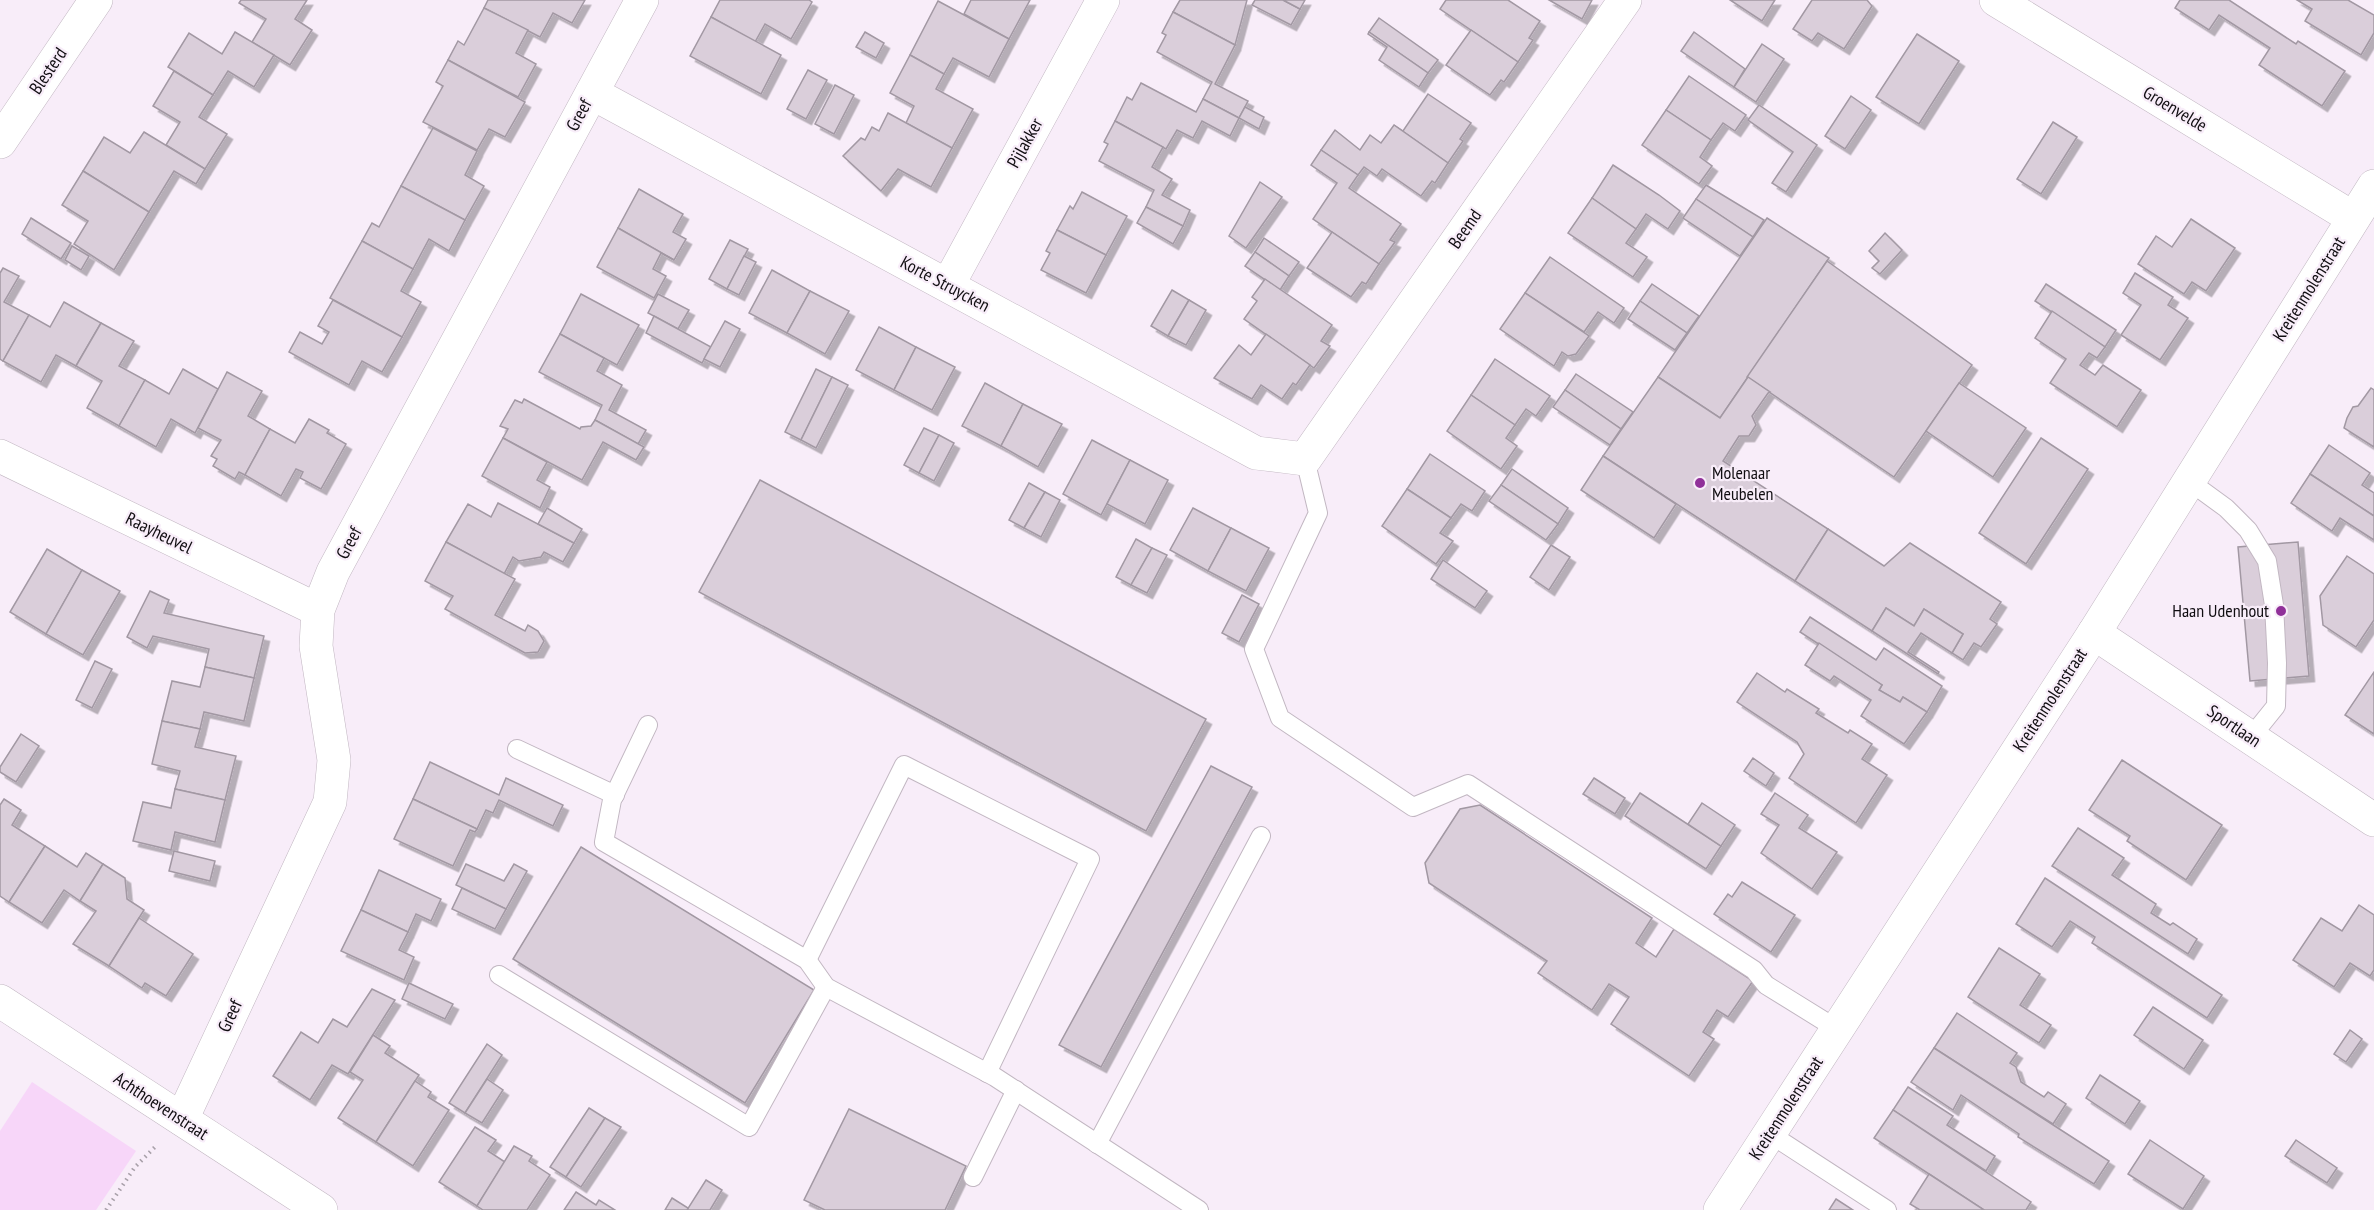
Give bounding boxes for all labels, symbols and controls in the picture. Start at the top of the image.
street label: Blesterd [24,43,71,98]
street label: Groenvelde [2139,80,2212,137]
street label: Greef [561,94,597,135]
street label: Pijlakker [1002,114,1048,172]
street label: Beemd [1443,205,1486,253]
street label: Kreitenmolenstraat [2267,232,2350,345]
street label: Korte Struycken [897,250,994,317]
place label: Molenaar Meubelen [1712,461,1774,505]
marker: Molenaar Meubelen [1693,476,1707,490]
street label: Raayheuvel [122,507,197,559]
street label: Greef [331,522,367,563]
place label: Haan Udenhout [2172,599,2269,622]
marker: Haan Udenhout [2274,604,2288,618]
street label: Kreitenmolenstraat [2007,643,2092,756]
street label: Sportlaan [2203,699,2266,752]
street label: Greef [212,995,248,1036]
street label: Kreitenmolenstraat [1743,1051,1828,1164]
street label: Achthoevenstraat [110,1067,213,1145]

